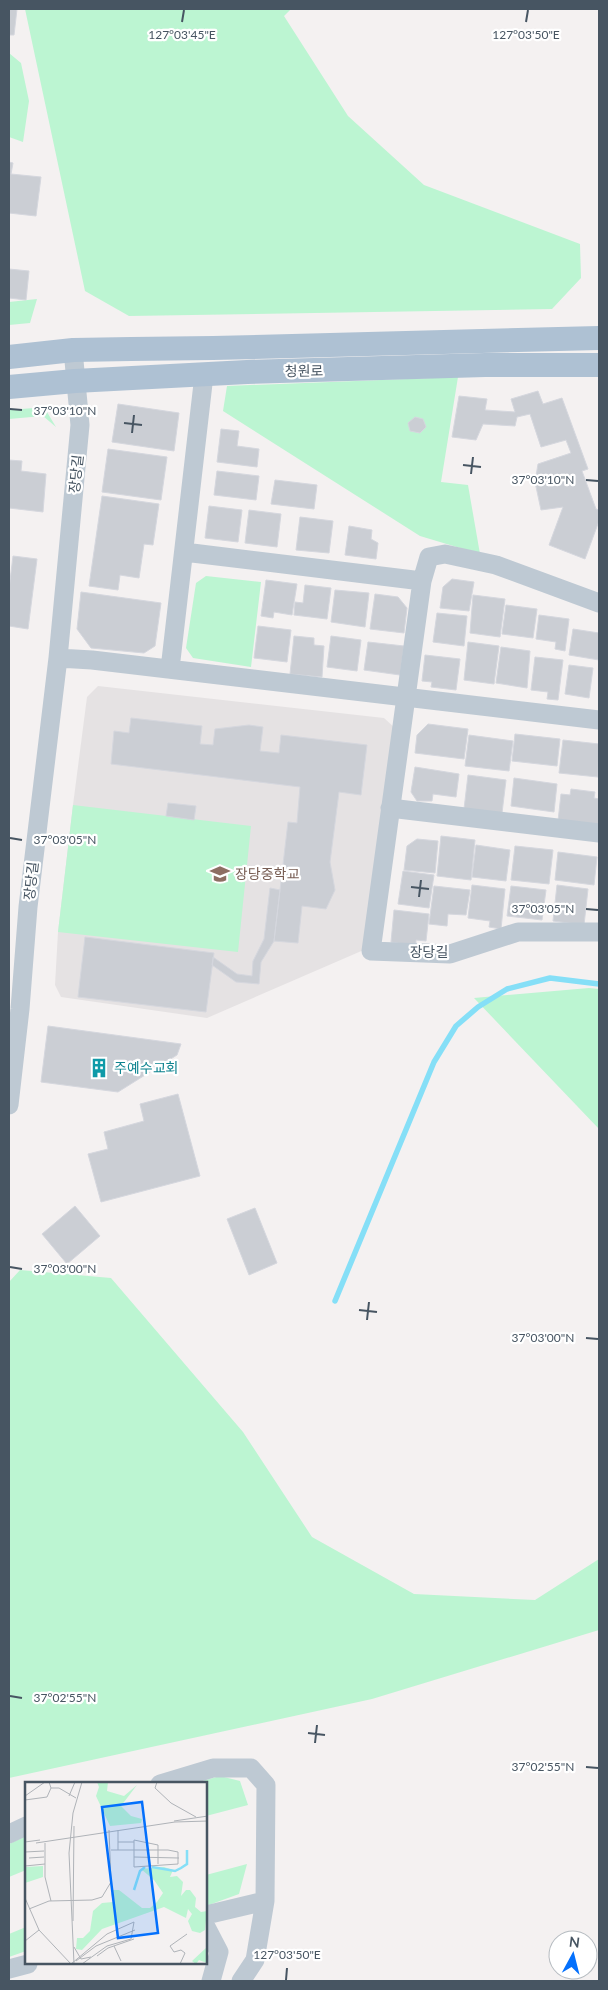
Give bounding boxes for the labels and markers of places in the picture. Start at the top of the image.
school or university icon: 장당중학교 [209,863,231,885]
place label: 장당중학교 [235,865,300,882]
building icon: 주예수교회 [88,1057,110,1079]
place label: 주예수교회 [114,1059,178,1076]

